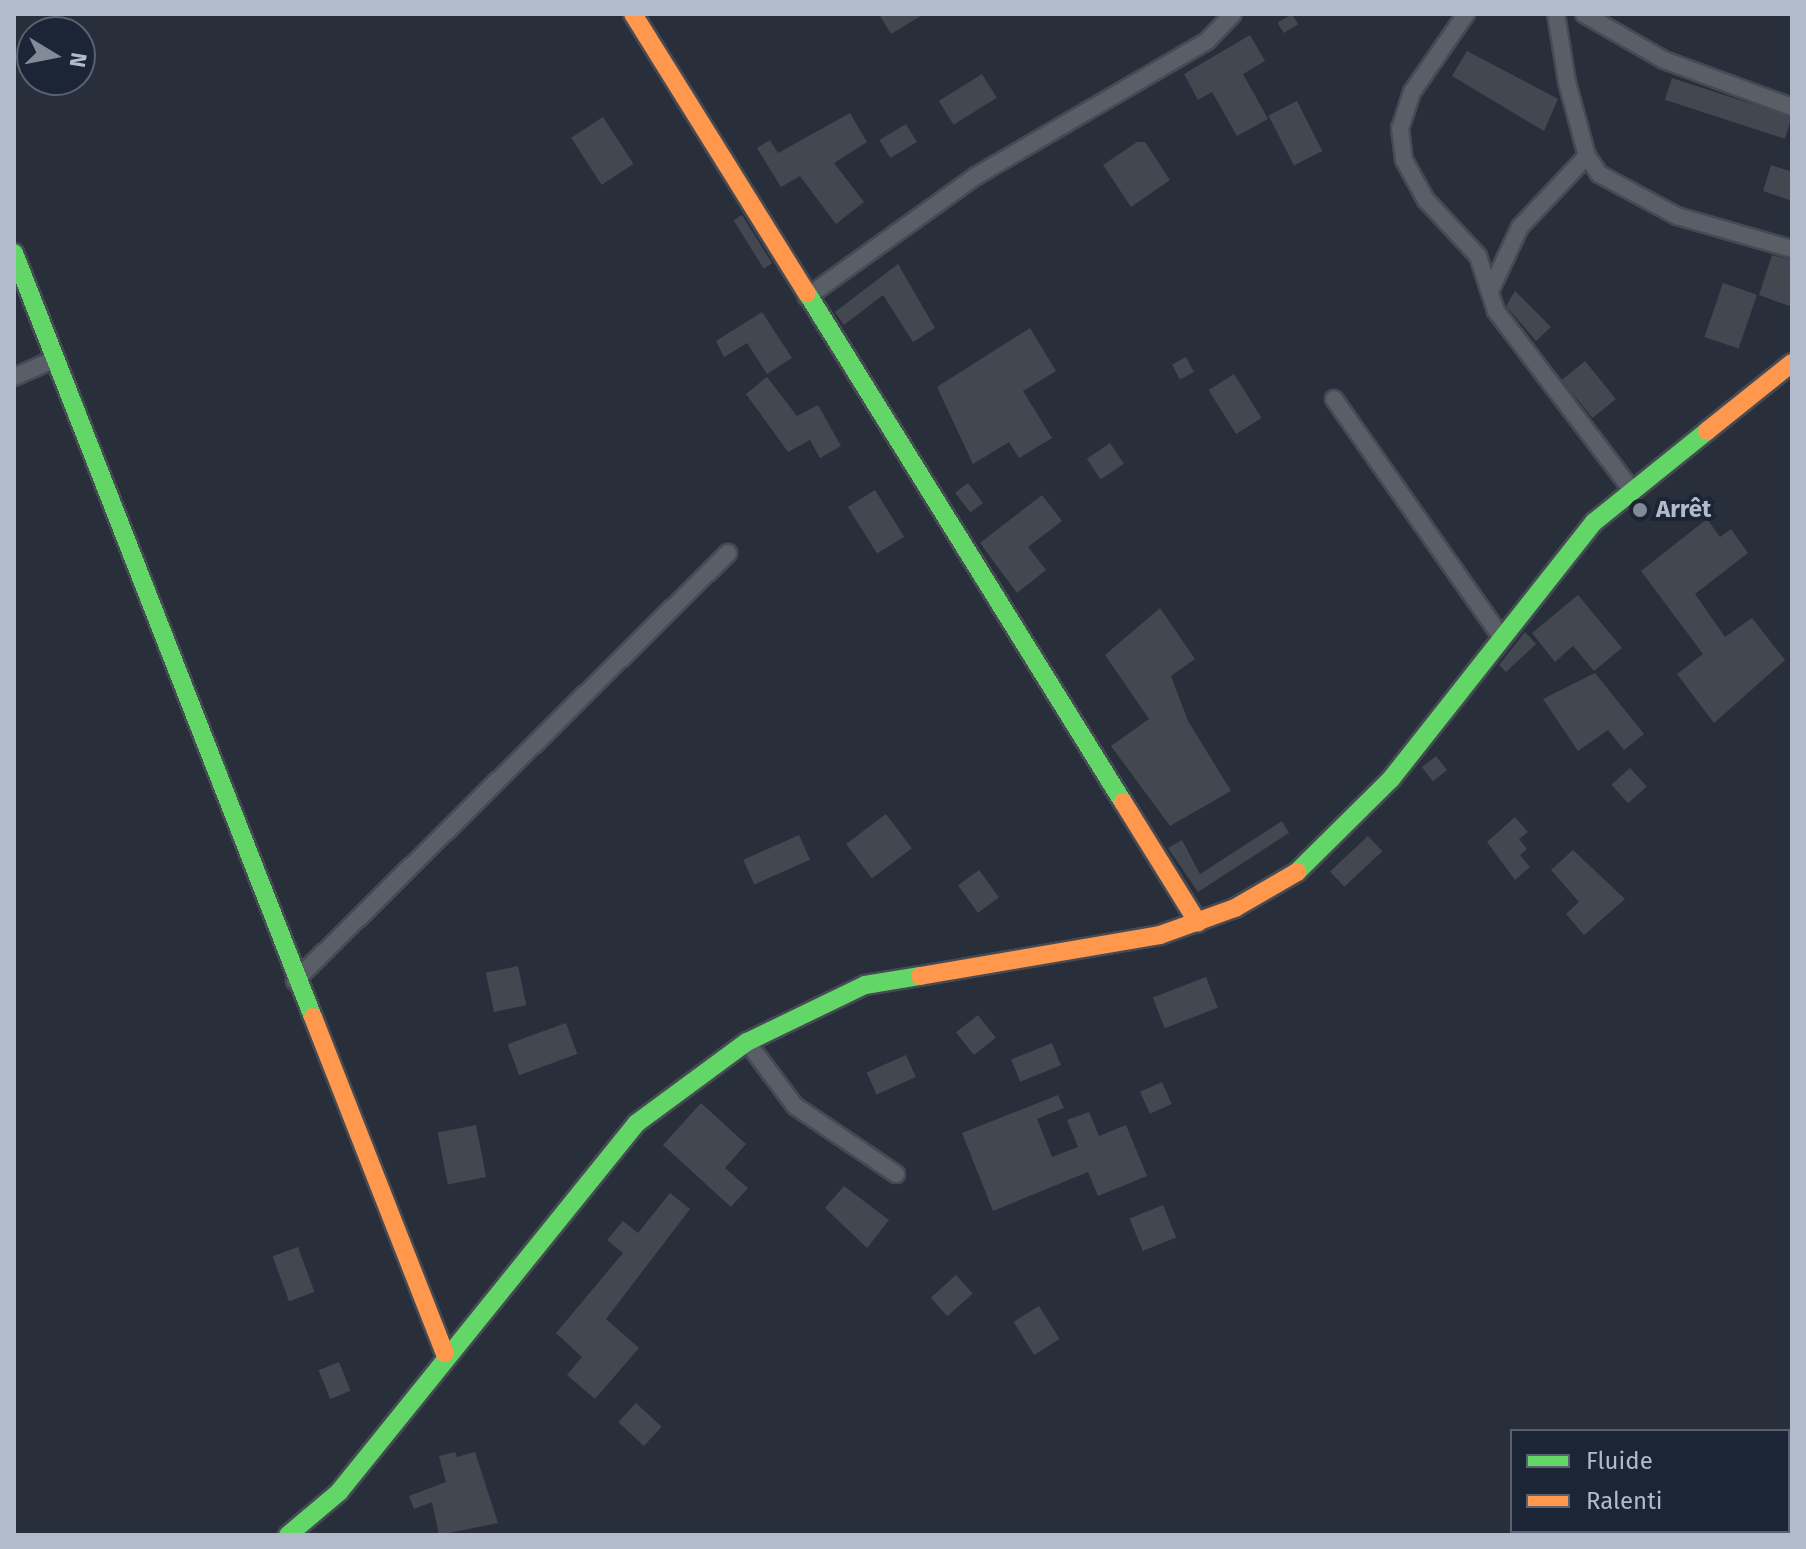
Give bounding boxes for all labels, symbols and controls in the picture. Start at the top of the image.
north arrow [16,16,96,96]
text: N [64,50,93,69]
place label: Arrêt [1656,496,1711,524]
marker: Arrêt [1631,501,1649,519]
legend [1510,1429,1790,1533]
text: Fluide [1586,1447,1653,1475]
text: Ralenti [1586,1487,1663,1515]

